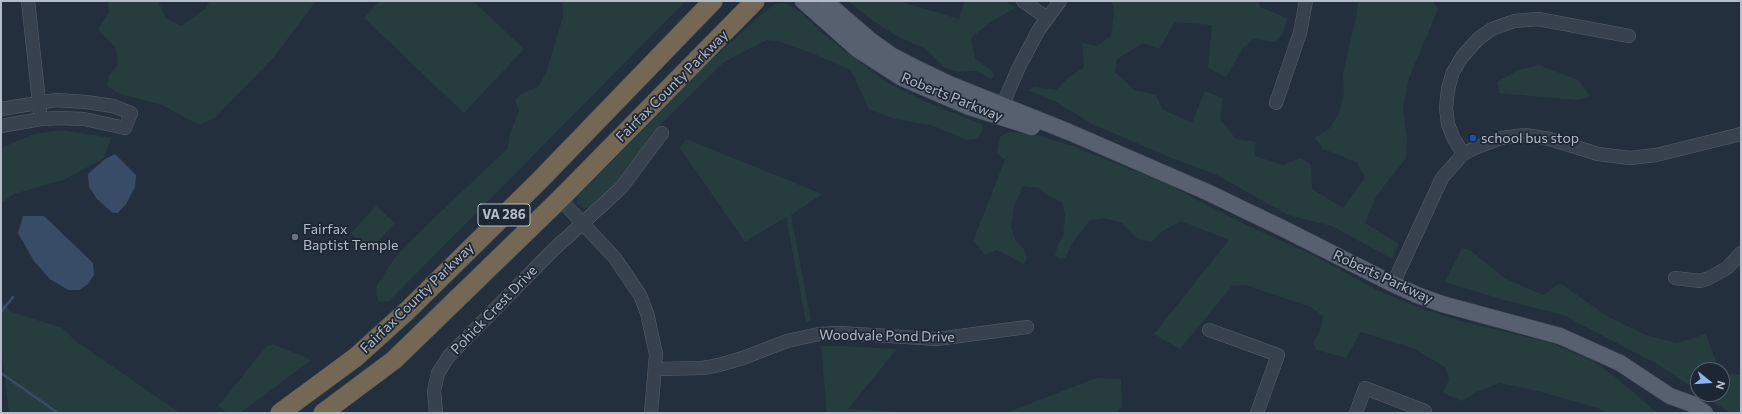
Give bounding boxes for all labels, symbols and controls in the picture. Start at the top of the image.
street label: Fairfax County Parkway [613,27,731,145]
street label: Roberts Parkway [899,69,1005,125]
place label: school bus stop [1481,130,1579,146]
marker: school bus stop [1468,133,1478,143]
road number: VA 286 [478,204,530,226]
place label: Fairfax Baptist Temple [303,221,398,254]
marker: Fairfax Baptist Temple [290,232,300,242]
street label: Fairfax County Parkway [357,239,477,357]
street label: Roberts Parkway [1330,247,1436,307]
street label: Pohick Crest Drive [447,262,541,358]
street label: Woodvale Pond Drive [819,326,955,346]
north arrow [1690,362,1730,402]
text: N [1714,380,1728,391]

